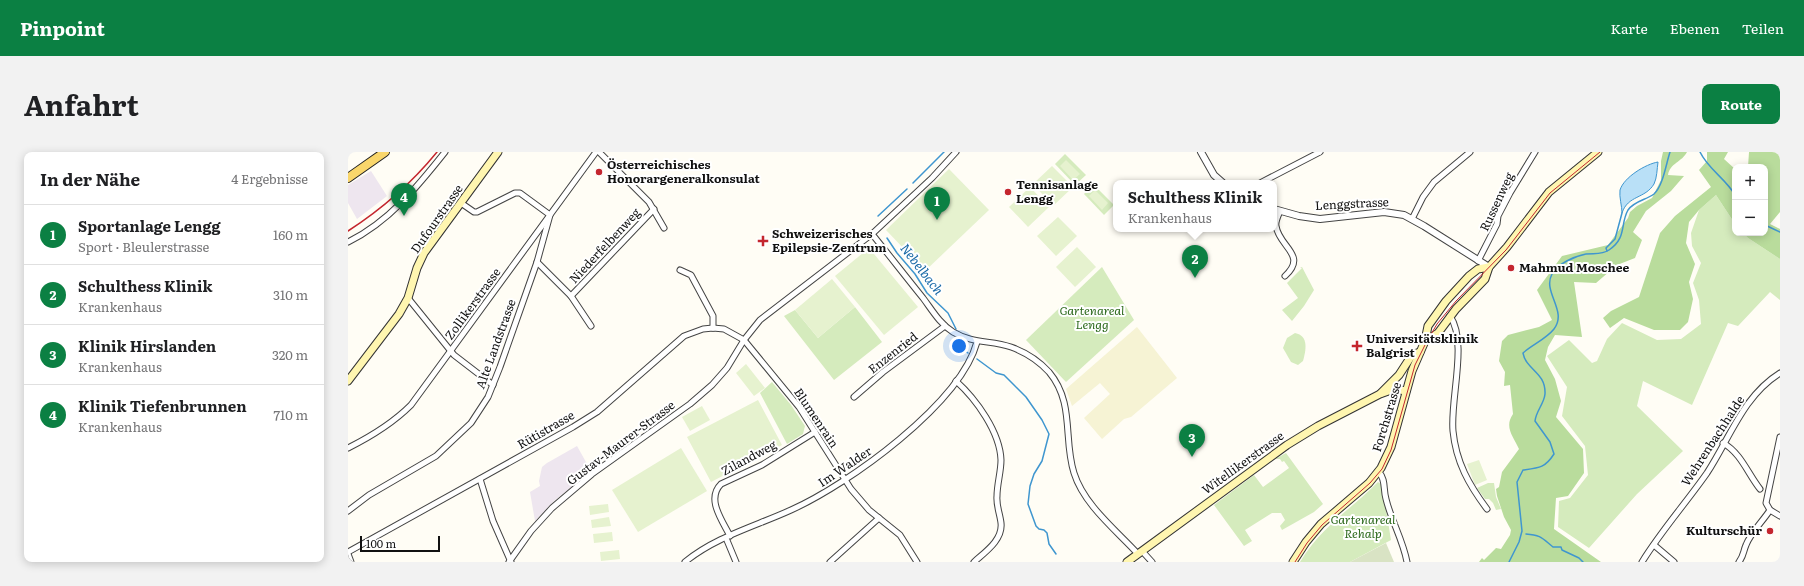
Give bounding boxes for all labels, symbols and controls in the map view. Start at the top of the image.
text: Pinpoint [20,14,105,42]
text: Karte [1611,18,1648,38]
text: Ebenen [1670,18,1720,38]
text: Teilen [1742,18,1784,38]
text: Anfahrt [24,83,139,125]
button: Route [1702,84,1780,124]
place label: Österreichisches Honorargeneralkonsulat [607,155,761,187]
map controls [1732,164,1768,236]
button: + [1732,164,1768,200]
text: In der Nähe [40,166,140,191]
marker: Österreichisches Honorargeneralkonsulat [594,167,604,177]
text: 4 Ergebnisse [231,169,308,188]
street label: Russenweg [1475,169,1518,234]
place label: Tennisanlage Lengg [1016,175,1098,207]
street label: Dufourstrasse [406,180,467,257]
popup [1113,180,1277,232]
pin: 4 [391,183,417,216]
text: Schulthess Klinik [1128,185,1262,208]
pin: 1 [924,187,950,220]
marker: Tennisanlage Lengg [1003,187,1013,197]
street label: Lenggstrasse [1315,192,1389,214]
button: − [1732,200,1768,236]
street label: Niederfelbenweg [564,203,644,287]
text: Krankenhaus [1128,208,1212,227]
text: Sportanlage Lengg [78,214,221,237]
place label: Schweizerisches Epilepsie-Zentrum [772,224,887,256]
text: 1 [50,225,56,244]
text: 160 m [273,225,308,244]
marker: Schweizerisches Epilepsie-Zentrum [757,235,769,247]
text: Sport · Bleulerstrasse [78,237,209,256]
water label: Nebelbach [896,239,949,299]
pin: 2 [1182,245,1208,278]
place label: Mahmud Moschee [1519,258,1630,276]
marker: Mahmud Moschee [1506,263,1516,273]
street label: Zollikerstrasse [440,264,504,343]
text: Schulthess Klinik [78,274,213,297]
text: 2 [50,285,56,304]
text: 310 m [273,285,308,304]
street label: Alte Landstrasse [470,296,520,391]
text: Krankenhaus [78,297,162,316]
park label: Gartenareal Lengg [1060,301,1125,333]
street label: Enzenried [864,327,922,377]
place label: Universitätsklinik Balgrist [1366,329,1479,361]
text: Klinik Hirslanden [78,334,216,357]
your location [949,336,969,356]
marker: Universitätsklinik Balgrist [1351,340,1363,352]
text: 3 [49,345,57,364]
text: 320 m [272,345,308,364]
text: Krankenhaus [78,357,162,376]
street label: Forchstrasse [1367,380,1405,454]
street label: Blumenrain [790,384,844,451]
street label: Wehrenbachhalde [1676,392,1748,489]
text: Klinik Tiefenbrunnen [78,394,247,417]
street label: Gustav-Maurer-Strasse [563,396,678,489]
text: 4 [49,405,57,424]
text: 710 m [273,405,308,424]
street label: Rütistrasse [514,406,577,453]
text: Krankenhaus [78,417,162,436]
pin: 3 [1179,424,1205,457]
street label: Witellikerstrasse [1198,426,1287,498]
street label: Zilandweg [718,435,780,479]
street label: Im Walder [814,441,875,491]
park label: Gartenareal Rehalp [1331,510,1396,542]
place label: Kulturschür [1686,521,1762,539]
marker: Kulturschür [1765,526,1775,536]
scale bar [360,534,440,553]
text: 100 m [366,535,396,551]

